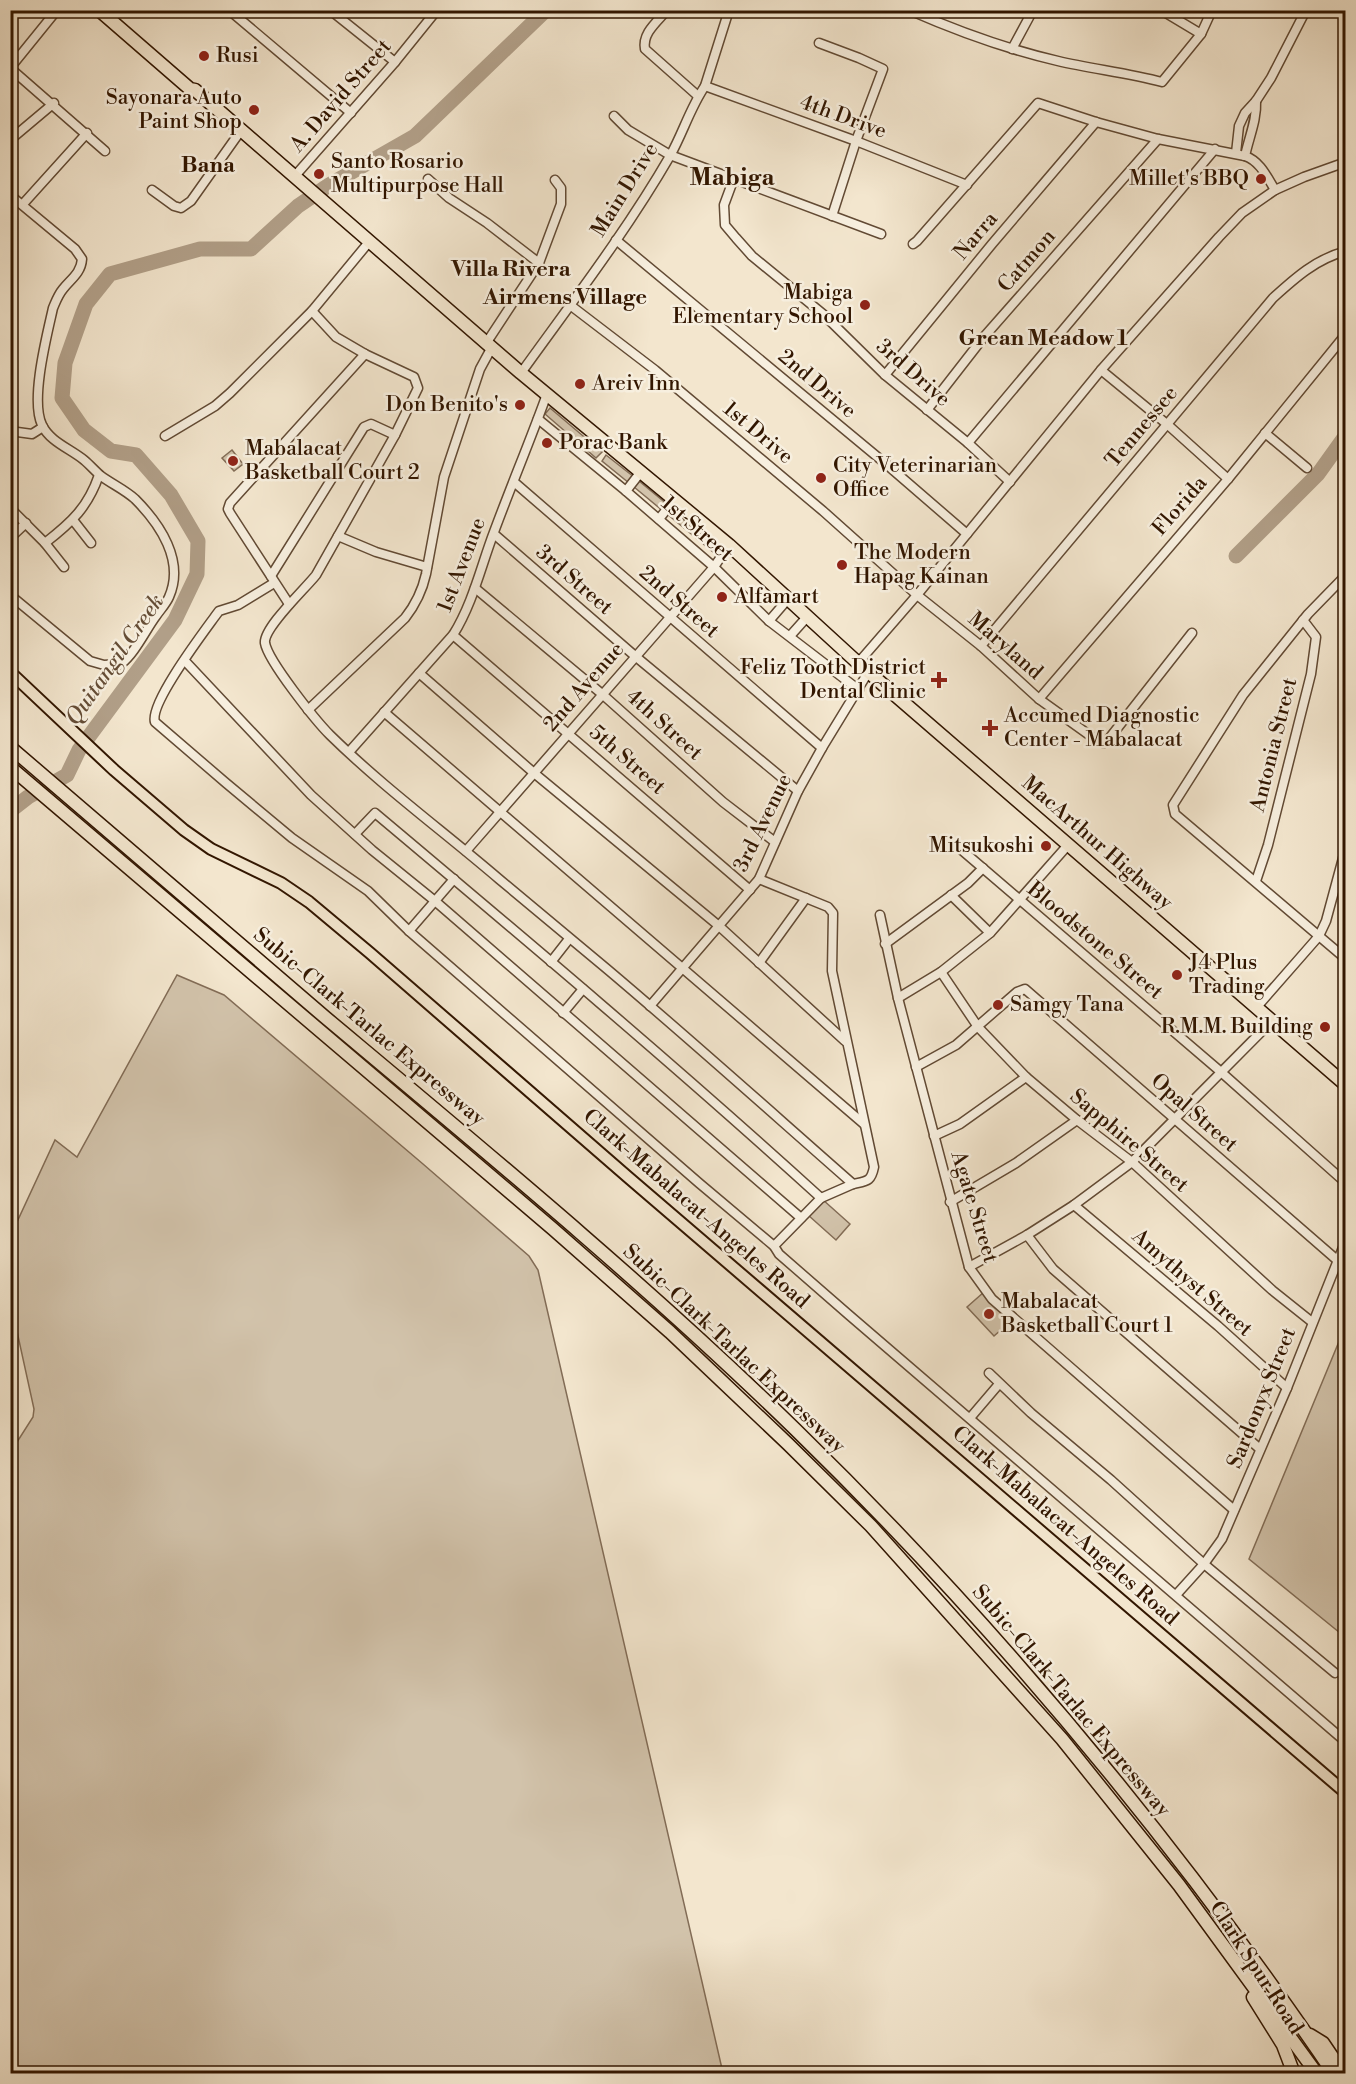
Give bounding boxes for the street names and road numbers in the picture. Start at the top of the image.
street label: A. David Street [284,34,398,159]
street label: 4th Drive [796,89,890,145]
street label: Main Drive [586,138,664,242]
street label: Narra [948,206,1004,265]
street label: Catmon [993,224,1062,298]
street label: 3rd Drive [870,334,956,412]
street label: 2nd Drive [773,344,861,424]
street label: Tennessee [1100,381,1184,473]
street label: 1st Drive [718,396,798,470]
street label: Florida [1147,470,1213,541]
street label: 1st Street [656,491,739,568]
street label: 1st Avenue [432,514,492,616]
street label: 3rd Street [530,539,618,621]
street label: 2nd Street [634,560,725,644]
street label: Maryland [962,606,1048,686]
street label: 2nd Avenue [538,637,630,737]
street label: Antonia Street [1245,675,1303,816]
street label: 4th Street [620,684,708,767]
street label: 5th Street [583,720,671,801]
street label: 3rd Avenue [728,770,798,876]
street label: MacArthur Highway [1016,770,1178,916]
street label: Bloodstone Street [1021,876,1169,1006]
street label: Subic-Clark-Tarlac Expressway [248,922,491,1132]
street label: Opal Street [1145,1068,1243,1158]
street label: Sapphire Street [1064,1084,1194,1199]
street label: Clark-Mabalacat-Angeles Road [577,1104,815,1314]
street label: Agate Street [944,1147,1004,1267]
street label: Amythyst Street [1126,1223,1258,1343]
street label: Subic-Clark-Tarlac Expressway [617,1239,851,1460]
street label: Sardonyx Street [1222,1323,1302,1472]
street label: Clark-Mabalacat-Angeles Road [946,1421,1184,1631]
street label: Subic-Clark-Tarlac Expressway [966,1580,1176,1823]
street label: Clark Spur Road [1203,1896,1309,2040]

